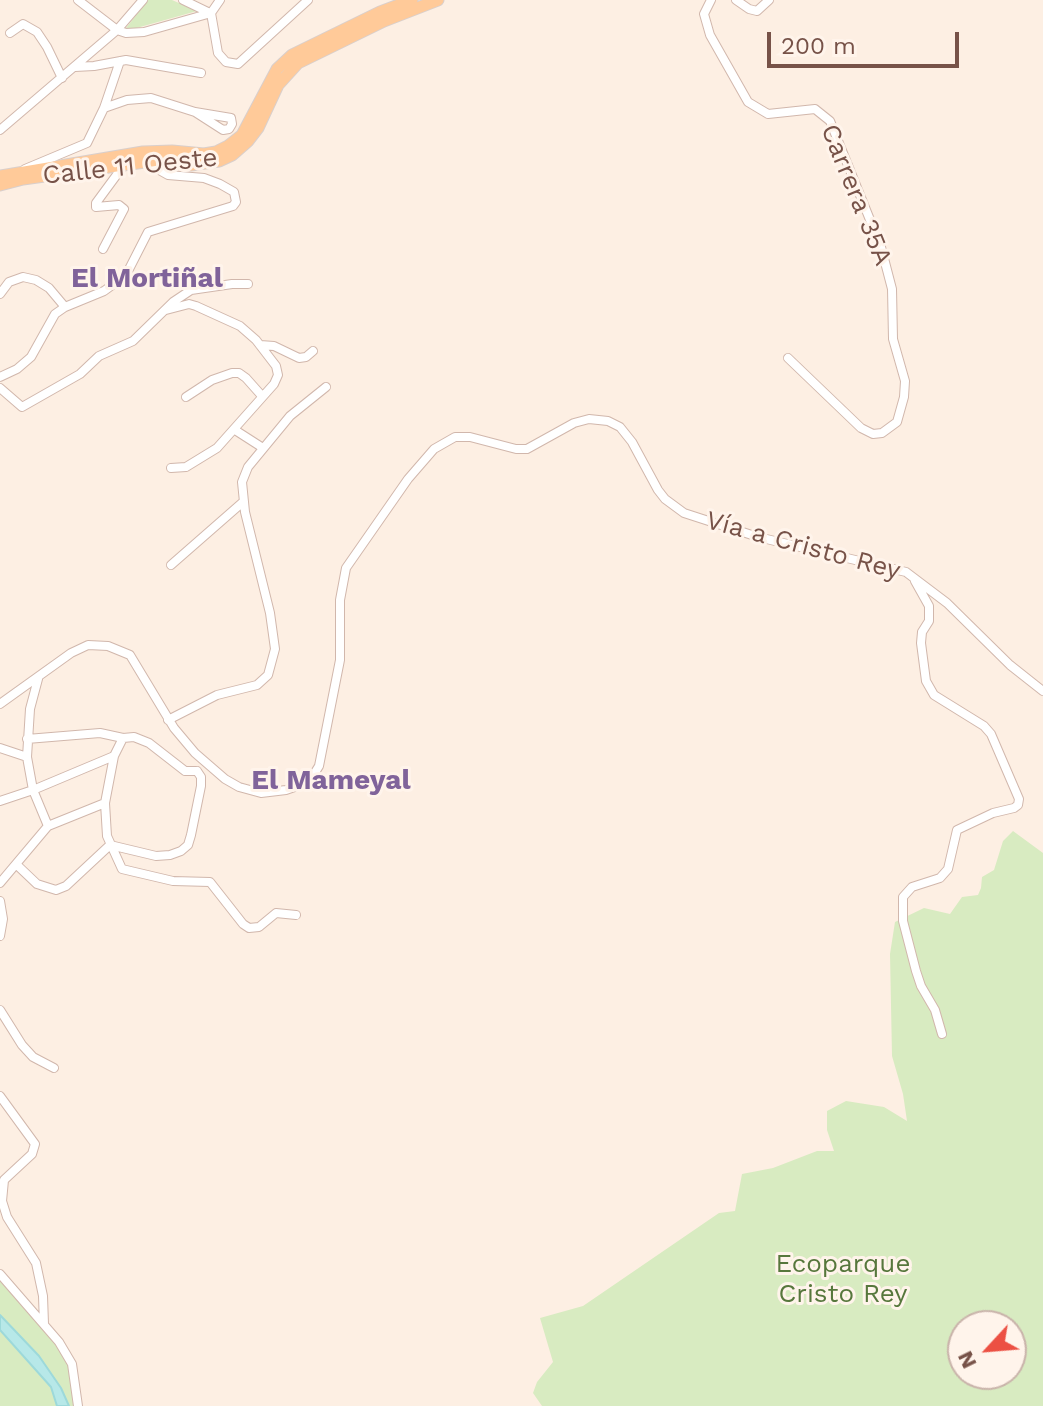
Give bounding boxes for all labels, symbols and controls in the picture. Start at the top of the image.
scale bar [771,16,963,66]
text: 200 m [781,32,856,60]
street label: Carrera 35A [814,120,898,270]
street label: Calle 11 Oeste [41,142,219,192]
district label: El Mortiñal [71,262,223,296]
street label: Vía a Cristo Rey [702,505,904,587]
district label: El Mameyal [251,764,411,798]
park label: Ecoparque Cristo Rey [776,1248,910,1310]
north arrow [947,1310,1027,1390]
text: N [952,1347,982,1373]

